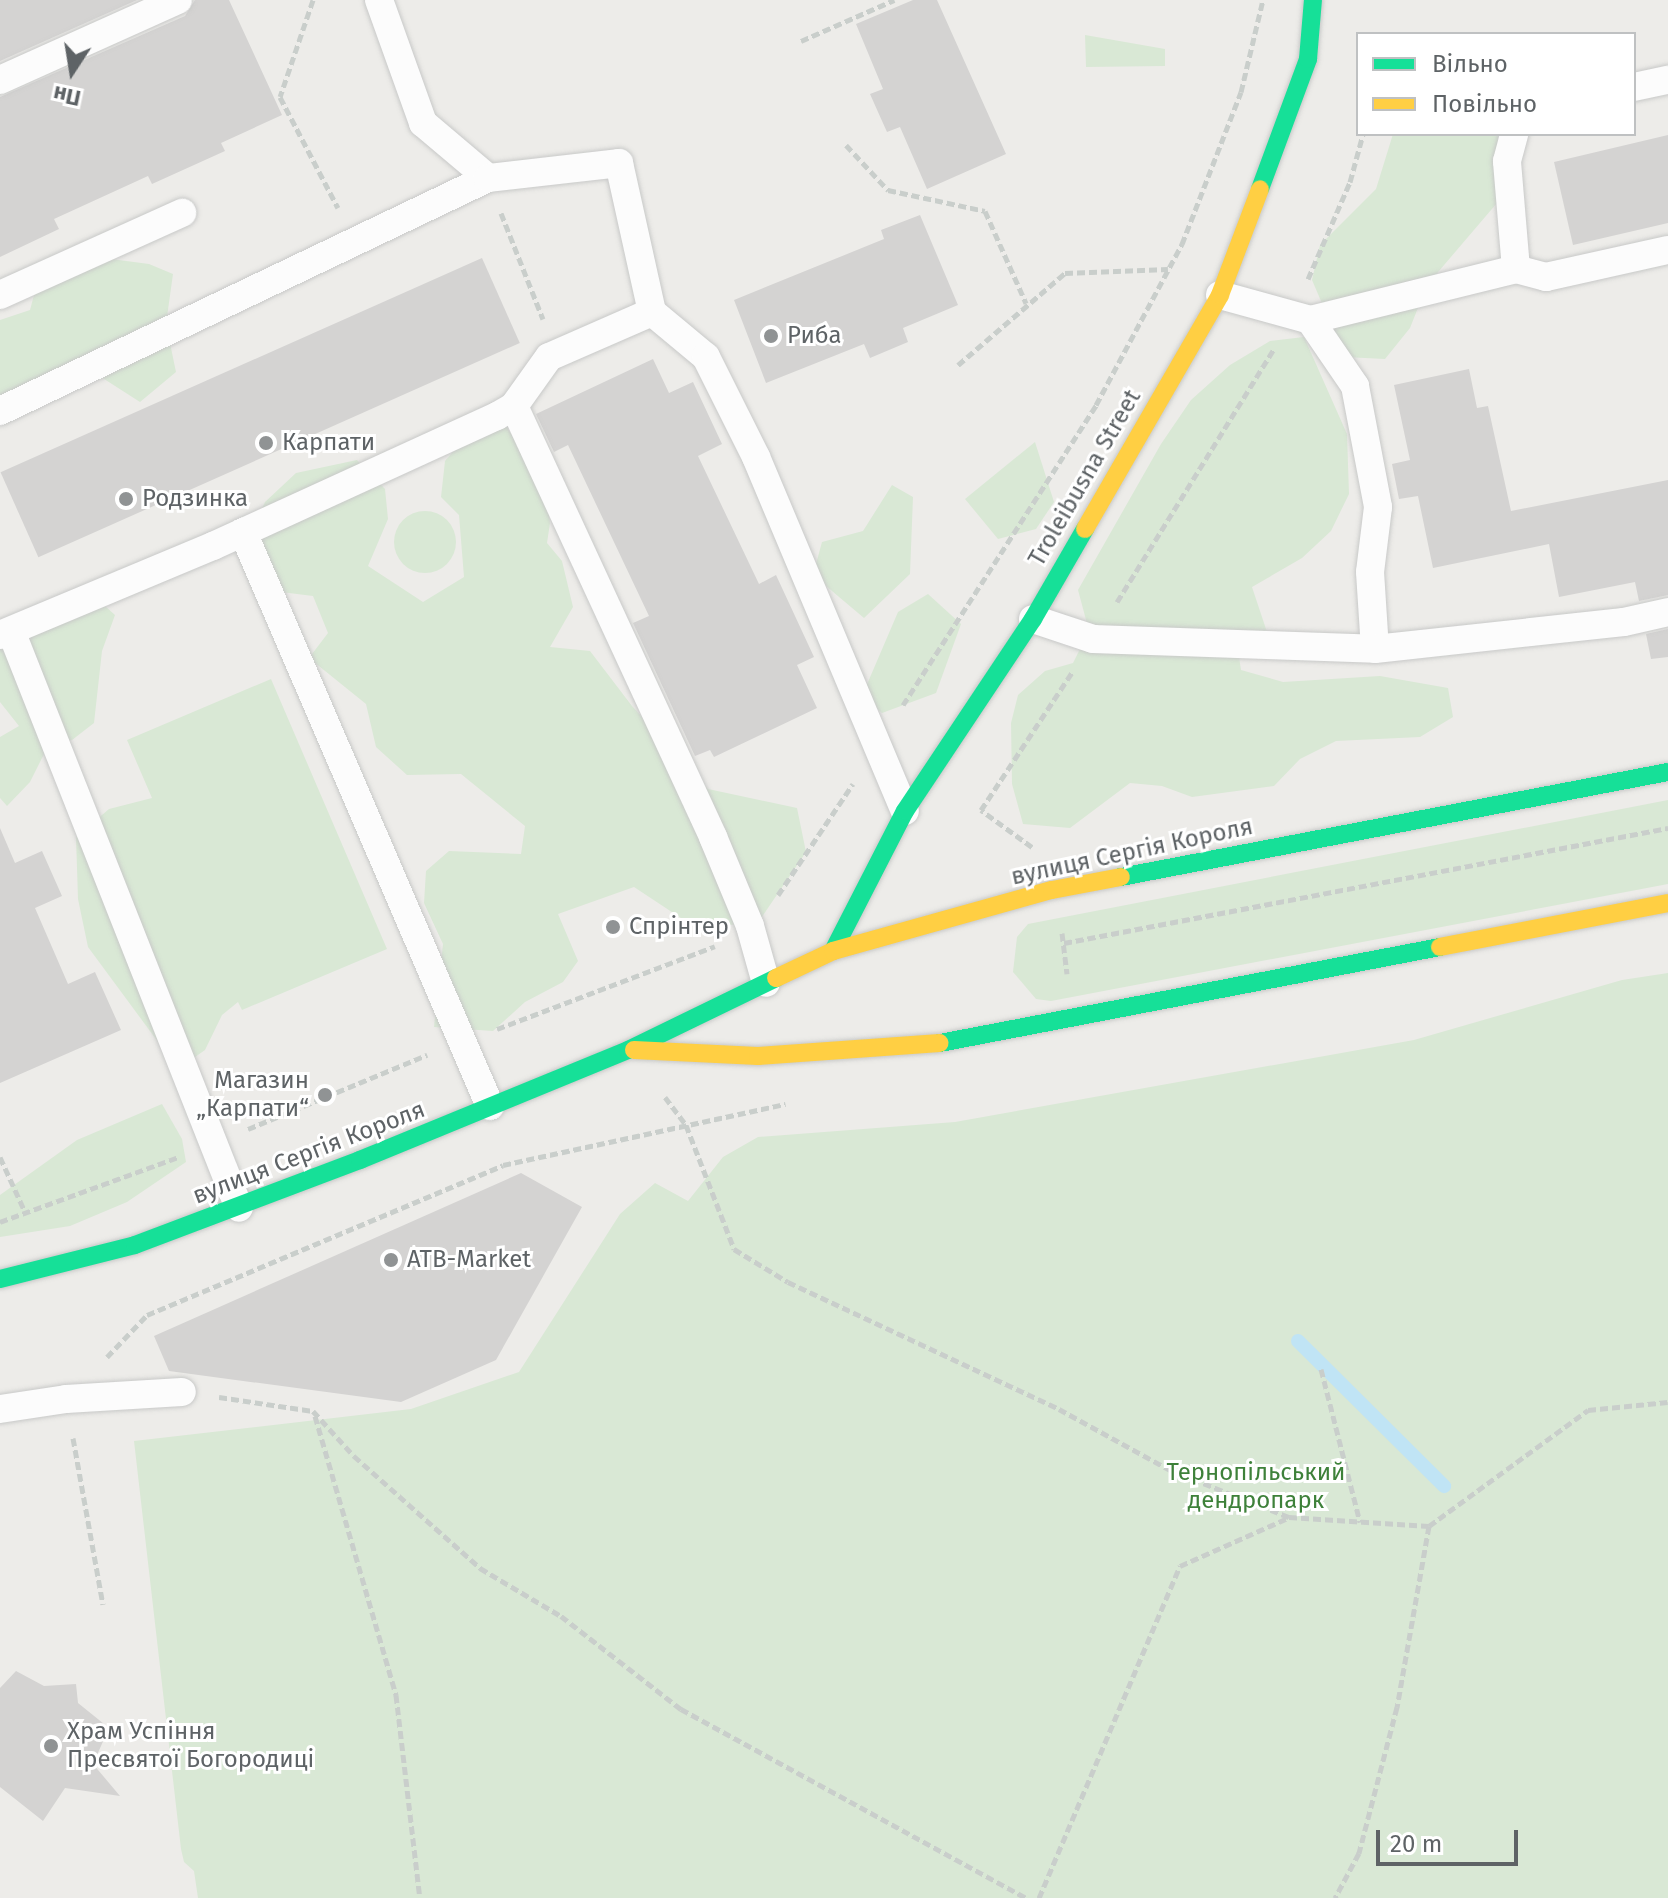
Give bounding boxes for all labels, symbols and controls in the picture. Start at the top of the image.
north arrow [32,32,112,112]
legend [1356,32,1636,136]
text: Вільно [1432,50,1508,78]
text: Пн [51,80,83,112]
text: Повільно [1432,90,1537,118]
place label: Риба [787,322,842,350]
marker: Риба [762,327,780,345]
street label: Troleibusna Street [1023,385,1147,571]
place label: Карпати [282,429,375,457]
marker: Карпати [257,434,275,452]
place label: Родзинка [142,485,248,513]
marker: Родзинка [117,490,135,508]
street label: вулиця Сергія Короля [1008,812,1256,892]
place label: Спрінтер [629,913,729,941]
marker: Спрінтер [604,918,622,936]
place label: Магазин „Карпати“ [196,1067,309,1123]
marker: Магазин „Карпати“ [316,1086,334,1104]
street label: вулиця Сергія Короля [189,1095,429,1211]
place label: ATB-Market [407,1246,531,1274]
marker: ATB-Market [382,1251,400,1269]
park label: Тернопільський дендропарк [1167,1459,1345,1515]
place label: Храм Успіння Пресвятої Богородиці [67,1718,314,1774]
marker: Храм Успіння Пресвятої Богородиці [42,1737,60,1755]
scale bar [1380,1814,1522,1864]
text: 20 m [1390,1830,1442,1858]

